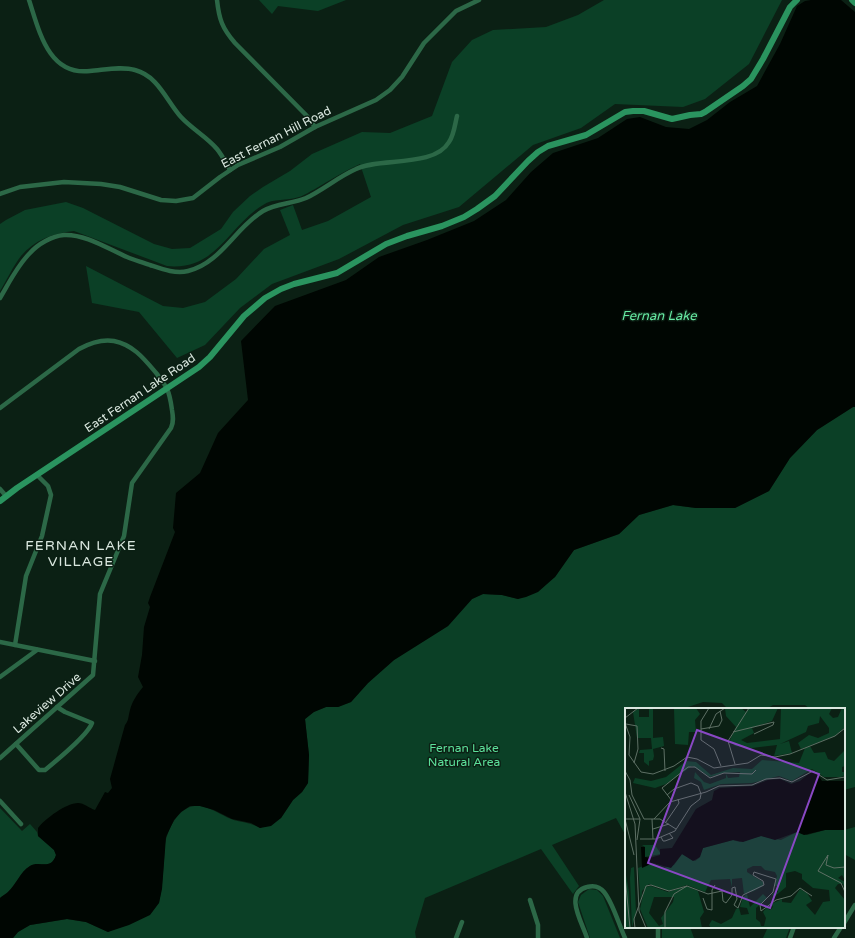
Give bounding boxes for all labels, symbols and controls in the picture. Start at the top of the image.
street label: East Fernan Hill Road [219,103,333,171]
water label: Fernan Lake [621,308,697,324]
street label: East Fernan Lake Road [82,351,198,435]
district label: FERNAN LAKE VILLAGE [25,537,137,570]
street label: Lakeview Drive [10,670,84,736]
inset map [625,708,845,928]
park label: Fernan Lake Natural Area [428,741,500,769]

